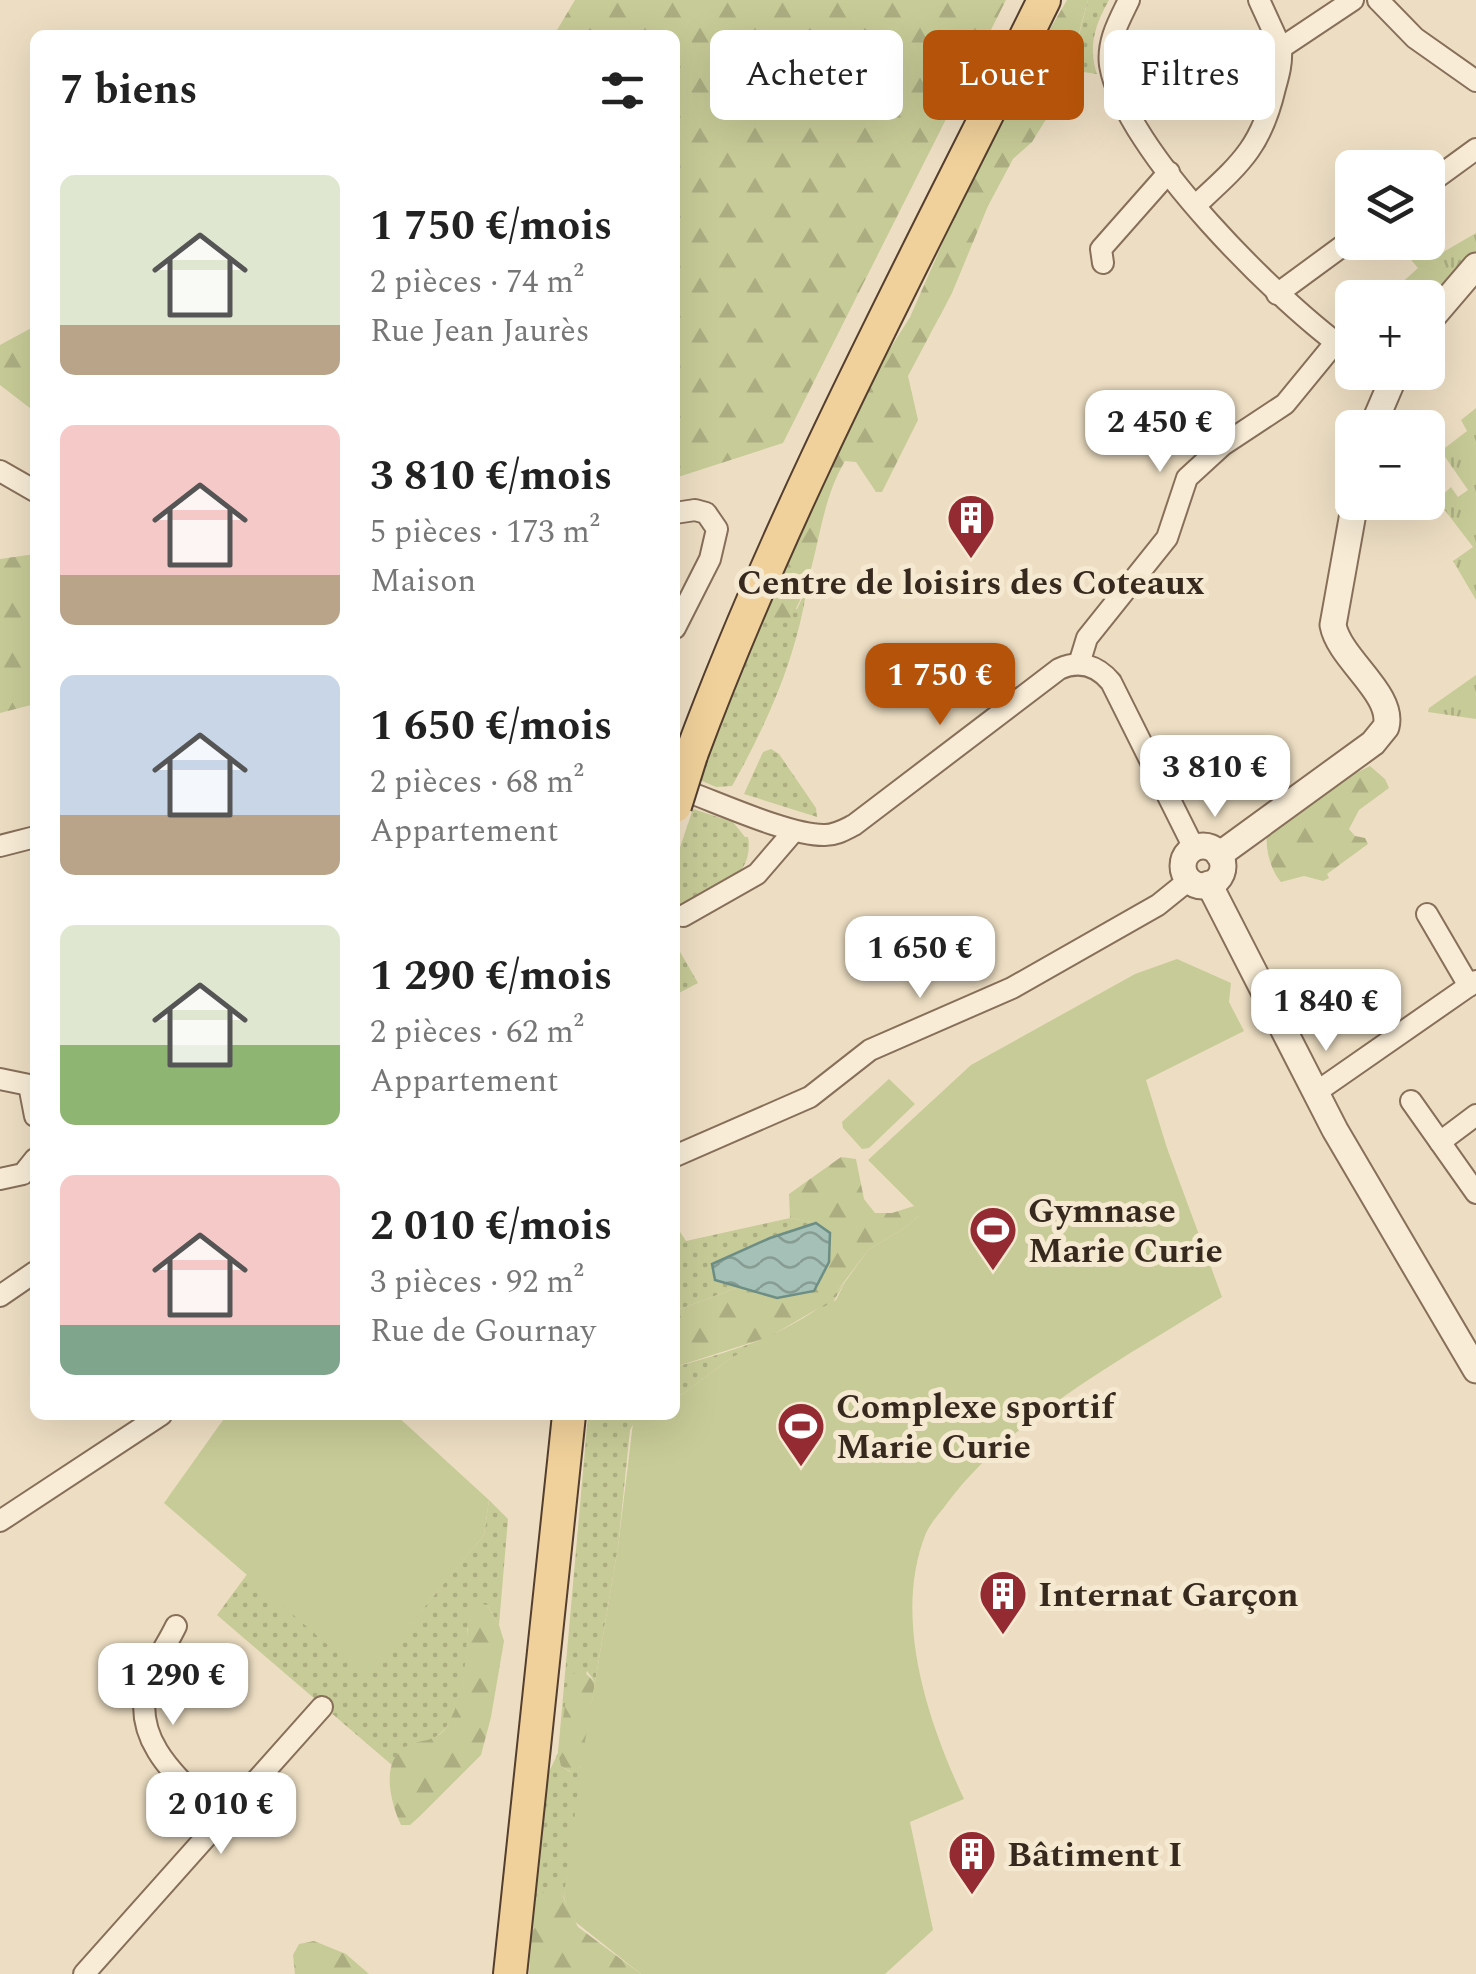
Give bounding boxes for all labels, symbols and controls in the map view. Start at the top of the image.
chip: Acheter [710,30,903,120]
chip: Louer [923,30,1084,120]
chip: Filtres [1104,30,1275,120]
text: 7 biens [60,59,198,122]
icon: filters [595,63,650,118]
map controls [1335,150,1445,520]
button: layers [1335,150,1445,260]
text: 1 750 €/mois [370,195,612,258]
icon: home [140,215,260,335]
text: 2 pièces · 74 m² [370,258,584,307]
button: + [1335,280,1445,390]
text: Rue Jean Jaurès [370,307,590,356]
pin: 2 450 € [1068,390,1252,475]
text: 2 450 € [1107,398,1213,447]
button: − [1335,410,1445,520]
text: 3 810 €/mois [370,445,612,508]
icon: home [140,465,260,585]
building icon: Centre de loisirs des Coteaux [945,492,997,560]
text: 5 pièces · 173 m² [370,508,600,557]
text: Maison [370,557,476,606]
place label: Centre de loisirs des Coteaux [737,557,1205,610]
pin: 1 750 € [848,643,1032,728]
text: 1 750 € [887,651,993,700]
text: 1 650 €/mois [370,695,612,758]
icon: home [140,715,260,835]
pin: 3 810 € [1123,735,1307,820]
text: 3 810 € [1162,743,1268,792]
text: 2 pièces · 68 m² [370,758,584,807]
text: Appartement [370,807,559,856]
pin: 1 650 € [828,916,1012,1001]
text: 1 650 € [867,924,973,973]
text: 1 290 €/mois [370,945,612,1008]
icon: home [140,965,260,1085]
pin: 1 840 € [1234,969,1418,1054]
text: 1 840 € [1273,977,1379,1026]
text: 2 pièces · 62 m² [370,1008,584,1057]
text: Appartement [370,1057,559,1106]
place label: Gymnase Marie Curie [1028,1185,1223,1278]
text: 2 010 €/mois [370,1195,612,1258]
sports icon: Gymnase Marie Curie [967,1204,1019,1272]
icon: home [140,1215,260,1335]
text: 3 pièces · 92 m² [370,1258,584,1307]
text: Rue de Gournay [370,1307,596,1356]
place label: Complexe sportif Marie Curie [836,1381,1116,1474]
sports icon: Complexe sportif Marie Curie [775,1400,827,1468]
building icon: Internat Garçon [977,1568,1029,1636]
place label: Internat Garçon [1038,1569,1299,1622]
pin: 1 290 € [81,1643,265,1728]
text: 1 290 € [120,1651,226,1700]
pin: 2 010 € [129,1772,313,1857]
text: 2 010 € [168,1780,274,1829]
building icon: Bâtiment I [946,1828,998,1896]
place label: Bâtiment I [1007,1829,1183,1882]

